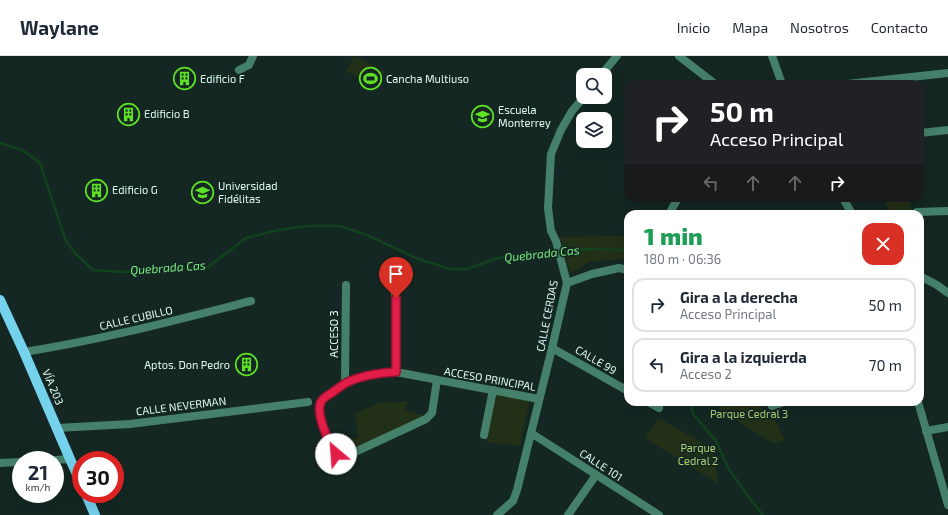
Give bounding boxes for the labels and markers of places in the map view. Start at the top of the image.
building icon: Edificio F [172,66,198,92]
sports icon: Cancha Multiuso [357,66,383,92]
place label: Edificio F [200,72,245,85]
place label: Cancha Multiuso [386,72,469,85]
building icon: Edificio B [116,101,142,127]
school or university icon: Escuela Monterrey [469,103,495,129]
place label: Escuela Monterrey [498,103,551,129]
place label: Edificio B [144,107,190,120]
building icon: Edificio G [84,177,110,203]
school or university icon: Universidad Fidélitas [189,179,215,205]
place label: Universidad Fidélitas [218,179,278,205]
place label: Edificio G [112,183,158,196]
pin [379,257,413,298]
building icon: Aptos. Don Pedro [233,352,259,378]
place label: Aptos. Don Pedro [144,358,230,371]

